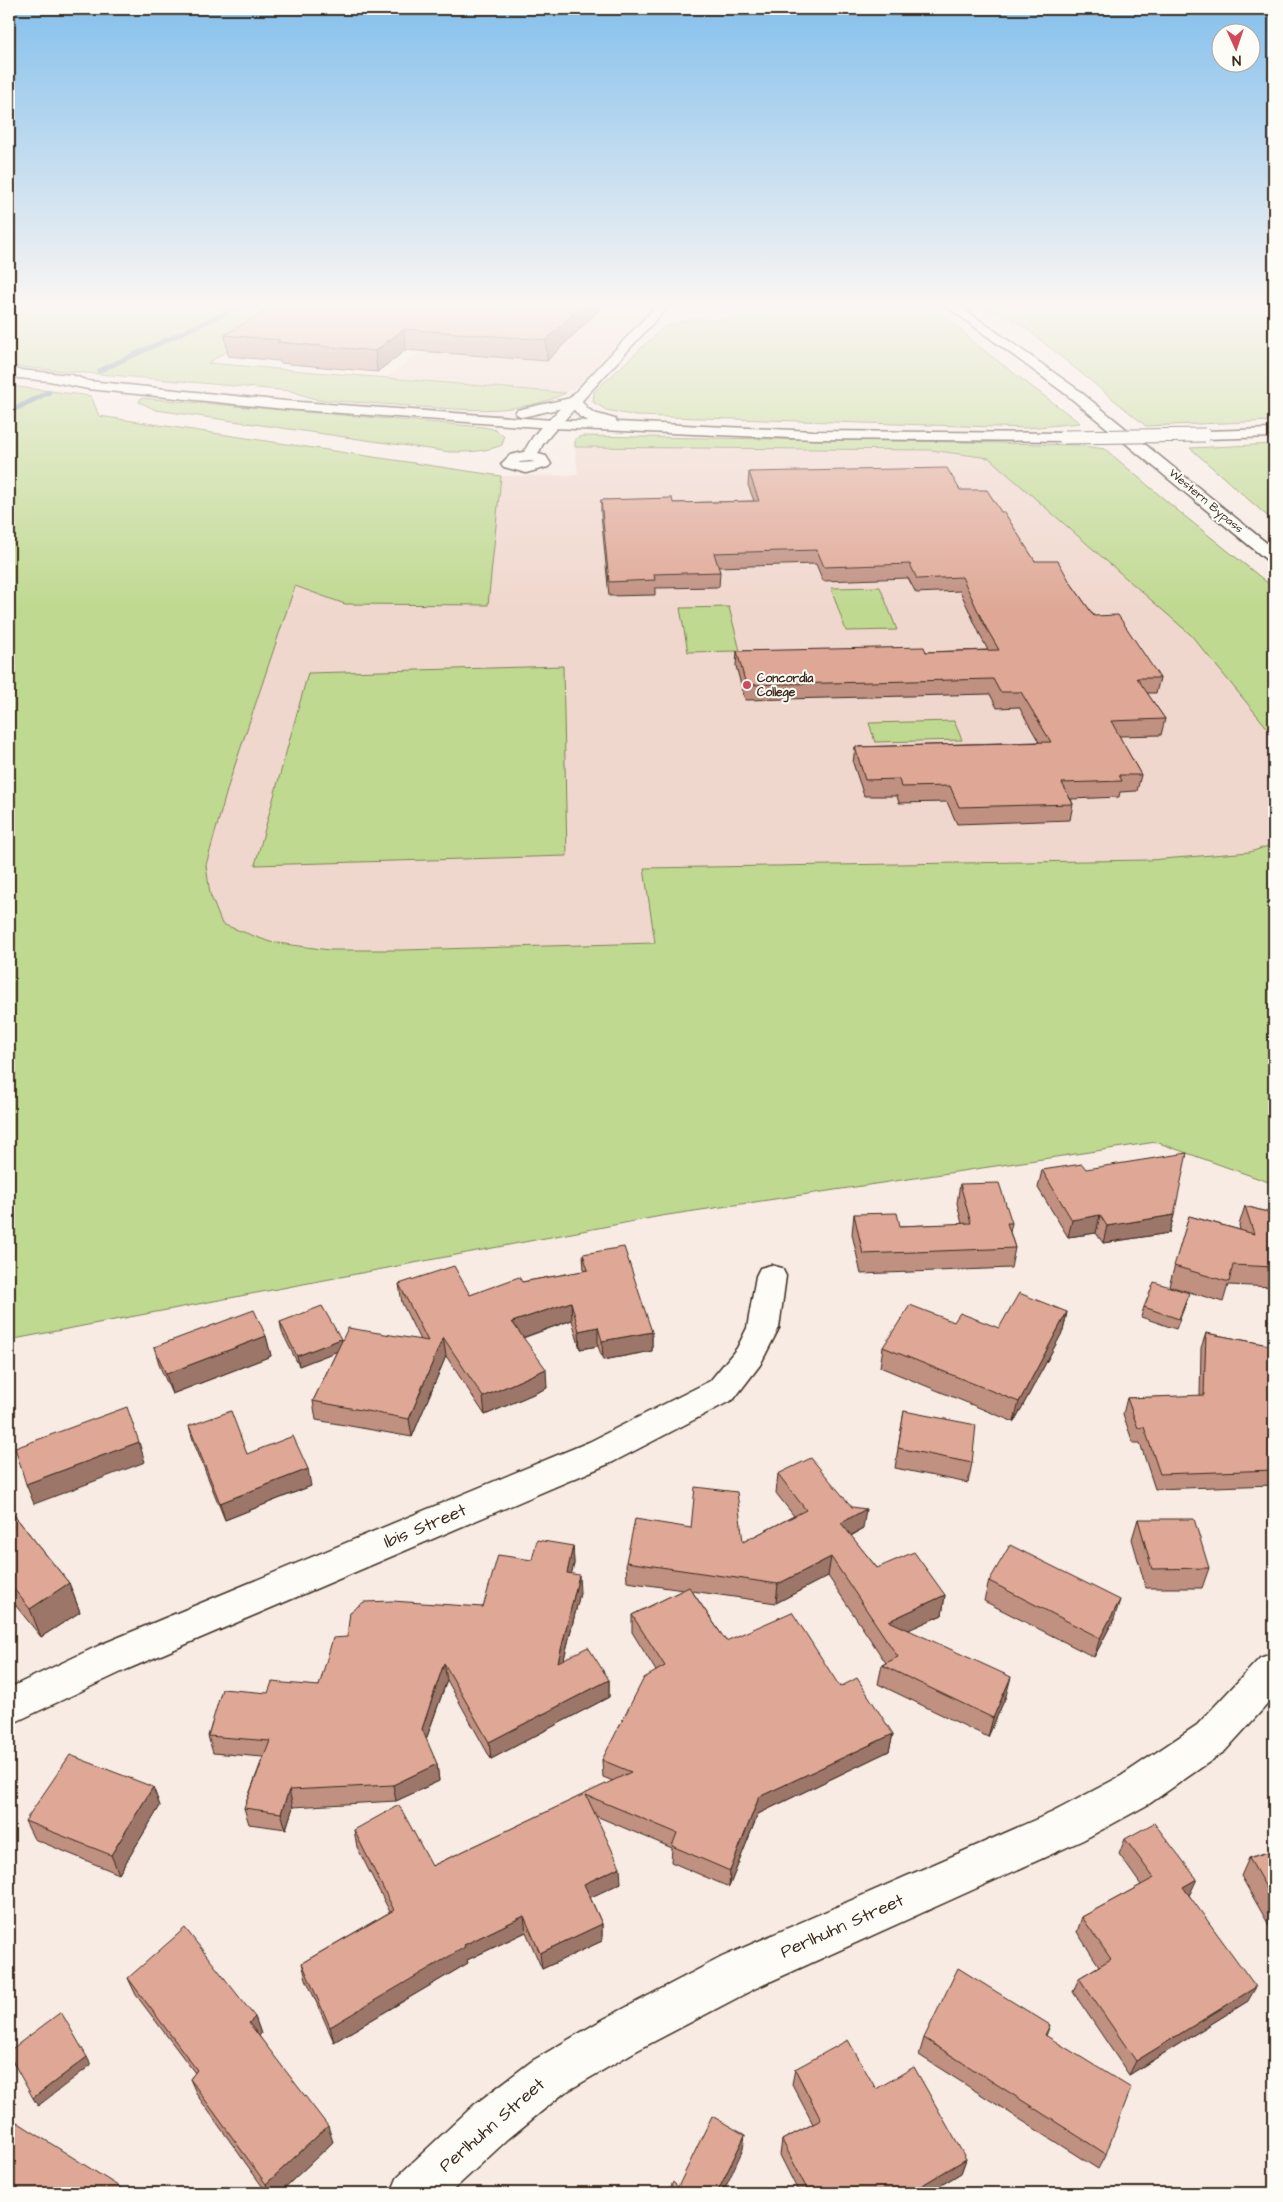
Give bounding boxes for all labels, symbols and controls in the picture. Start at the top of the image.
north arrow [1210,22,1260,72]
text: N [1232,50,1242,70]
street label: Western Bypass [1164,465,1247,538]
place label: Concordia College [757,670,814,703]
marker: Concordia College [741,679,753,691]
street label: Ibis Street [380,1497,471,1555]
street label: Perlhuhn Street [776,1887,908,1964]
street label: Perlhuhn Street [434,2072,551,2178]

